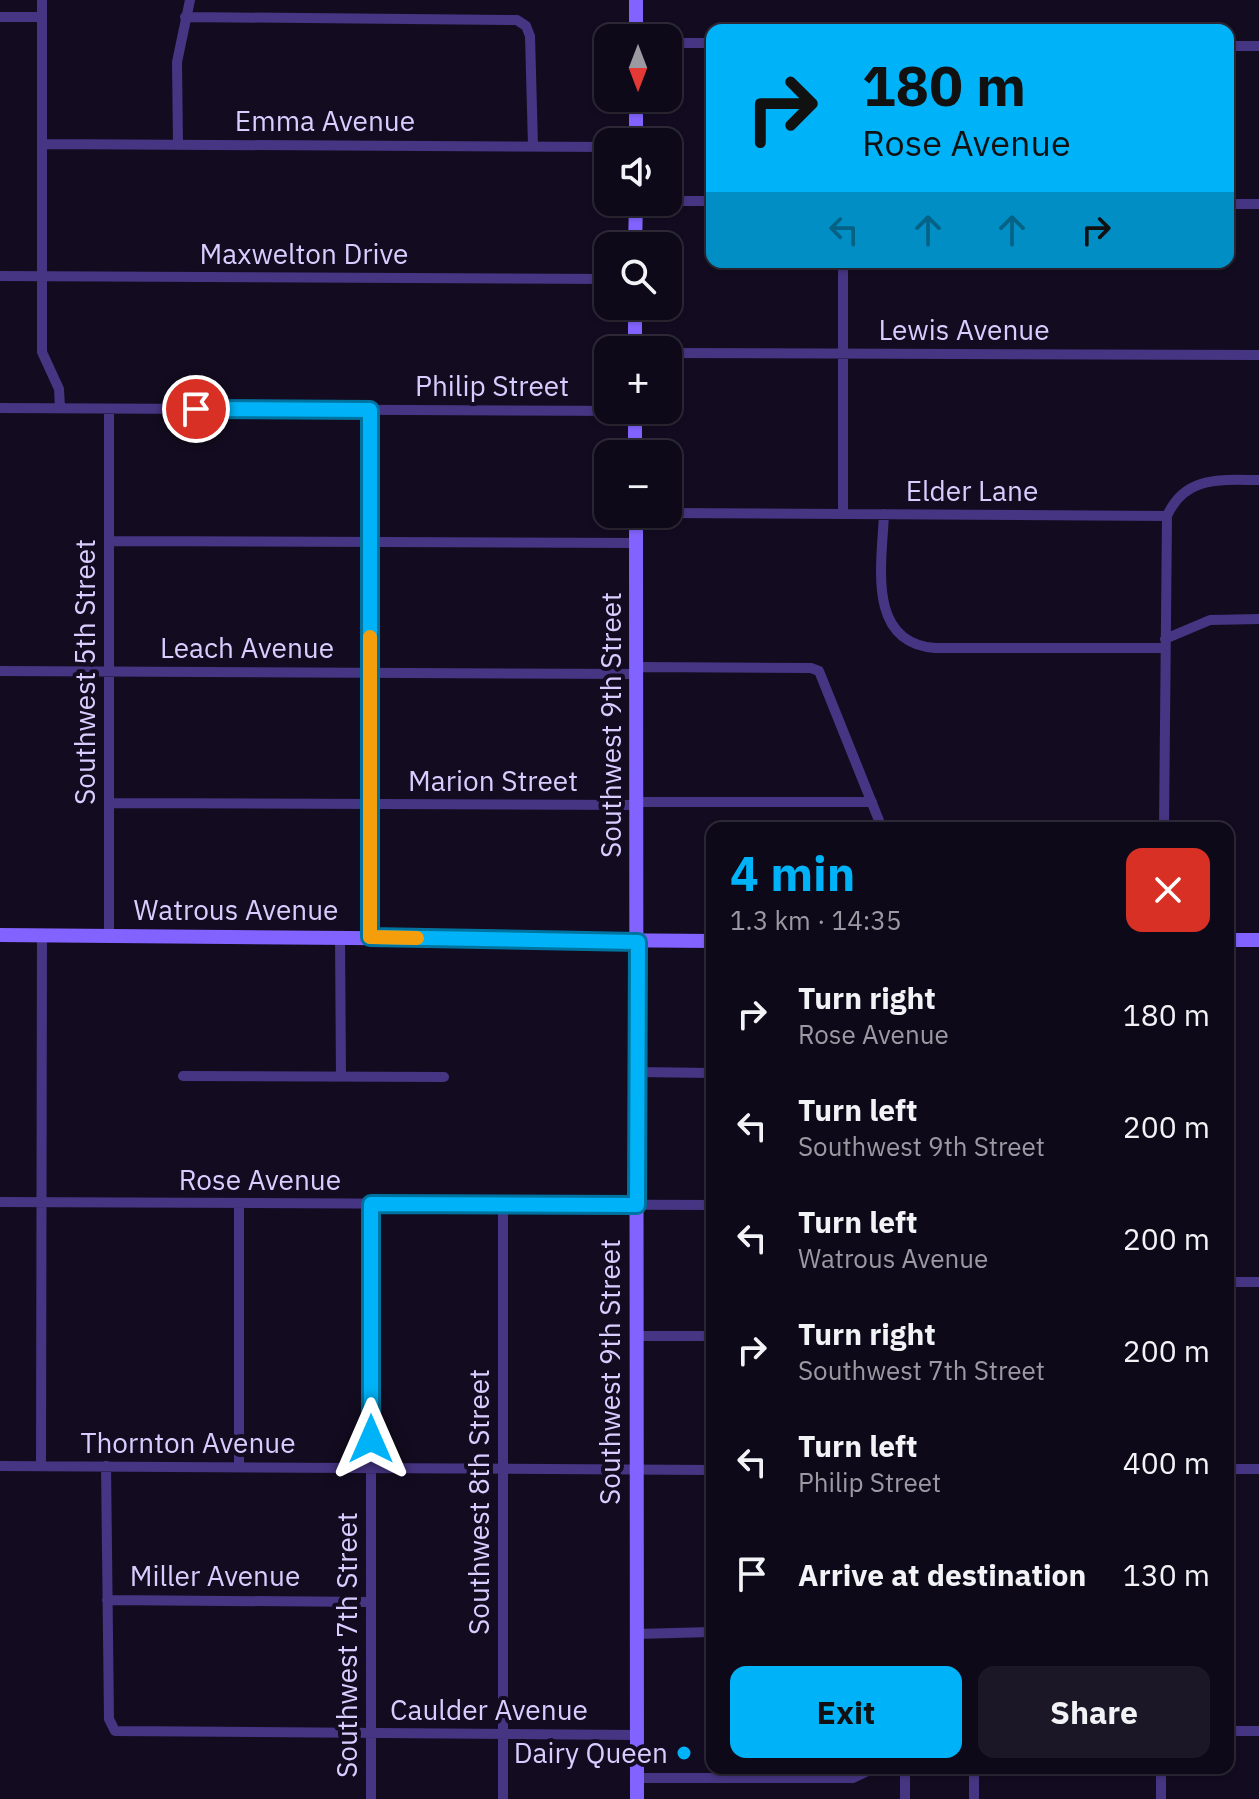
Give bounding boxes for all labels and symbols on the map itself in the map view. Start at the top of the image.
north arrow [594,24,682,112]
street label: Emma Avenue [235,102,415,139]
street label: Maxwelton Drive [200,235,409,272]
street label: Lewis Avenue [878,311,1050,348]
street label: Philip Street [415,367,569,404]
pin [162,375,230,443]
street label: Elder Lane [906,472,1038,509]
street label: Southwest 5th Street [66,539,103,805]
street label: Southwest 9th Street [592,592,629,858]
street label: Leach Avenue [160,629,334,666]
street label: Marion Street [408,762,578,799]
street label: Watrous Avenue [134,891,338,928]
street label: Rose Avenue [179,1161,341,1198]
street label: Southwest 9th Street [591,1239,628,1505]
street label: Southwest 8th Street [460,1369,497,1635]
position arrow [329,1397,413,1481]
street label: Thornton Avenue [80,1424,296,1461]
street label: Southwest 7th Street [328,1512,365,1778]
street label: Miller Avenue [130,1557,300,1594]
street label: Caulder Avenue [390,1691,588,1728]
place label: Dairy Queen [514,1734,668,1771]
marker: Dairy Queen [675,1744,693,1762]

